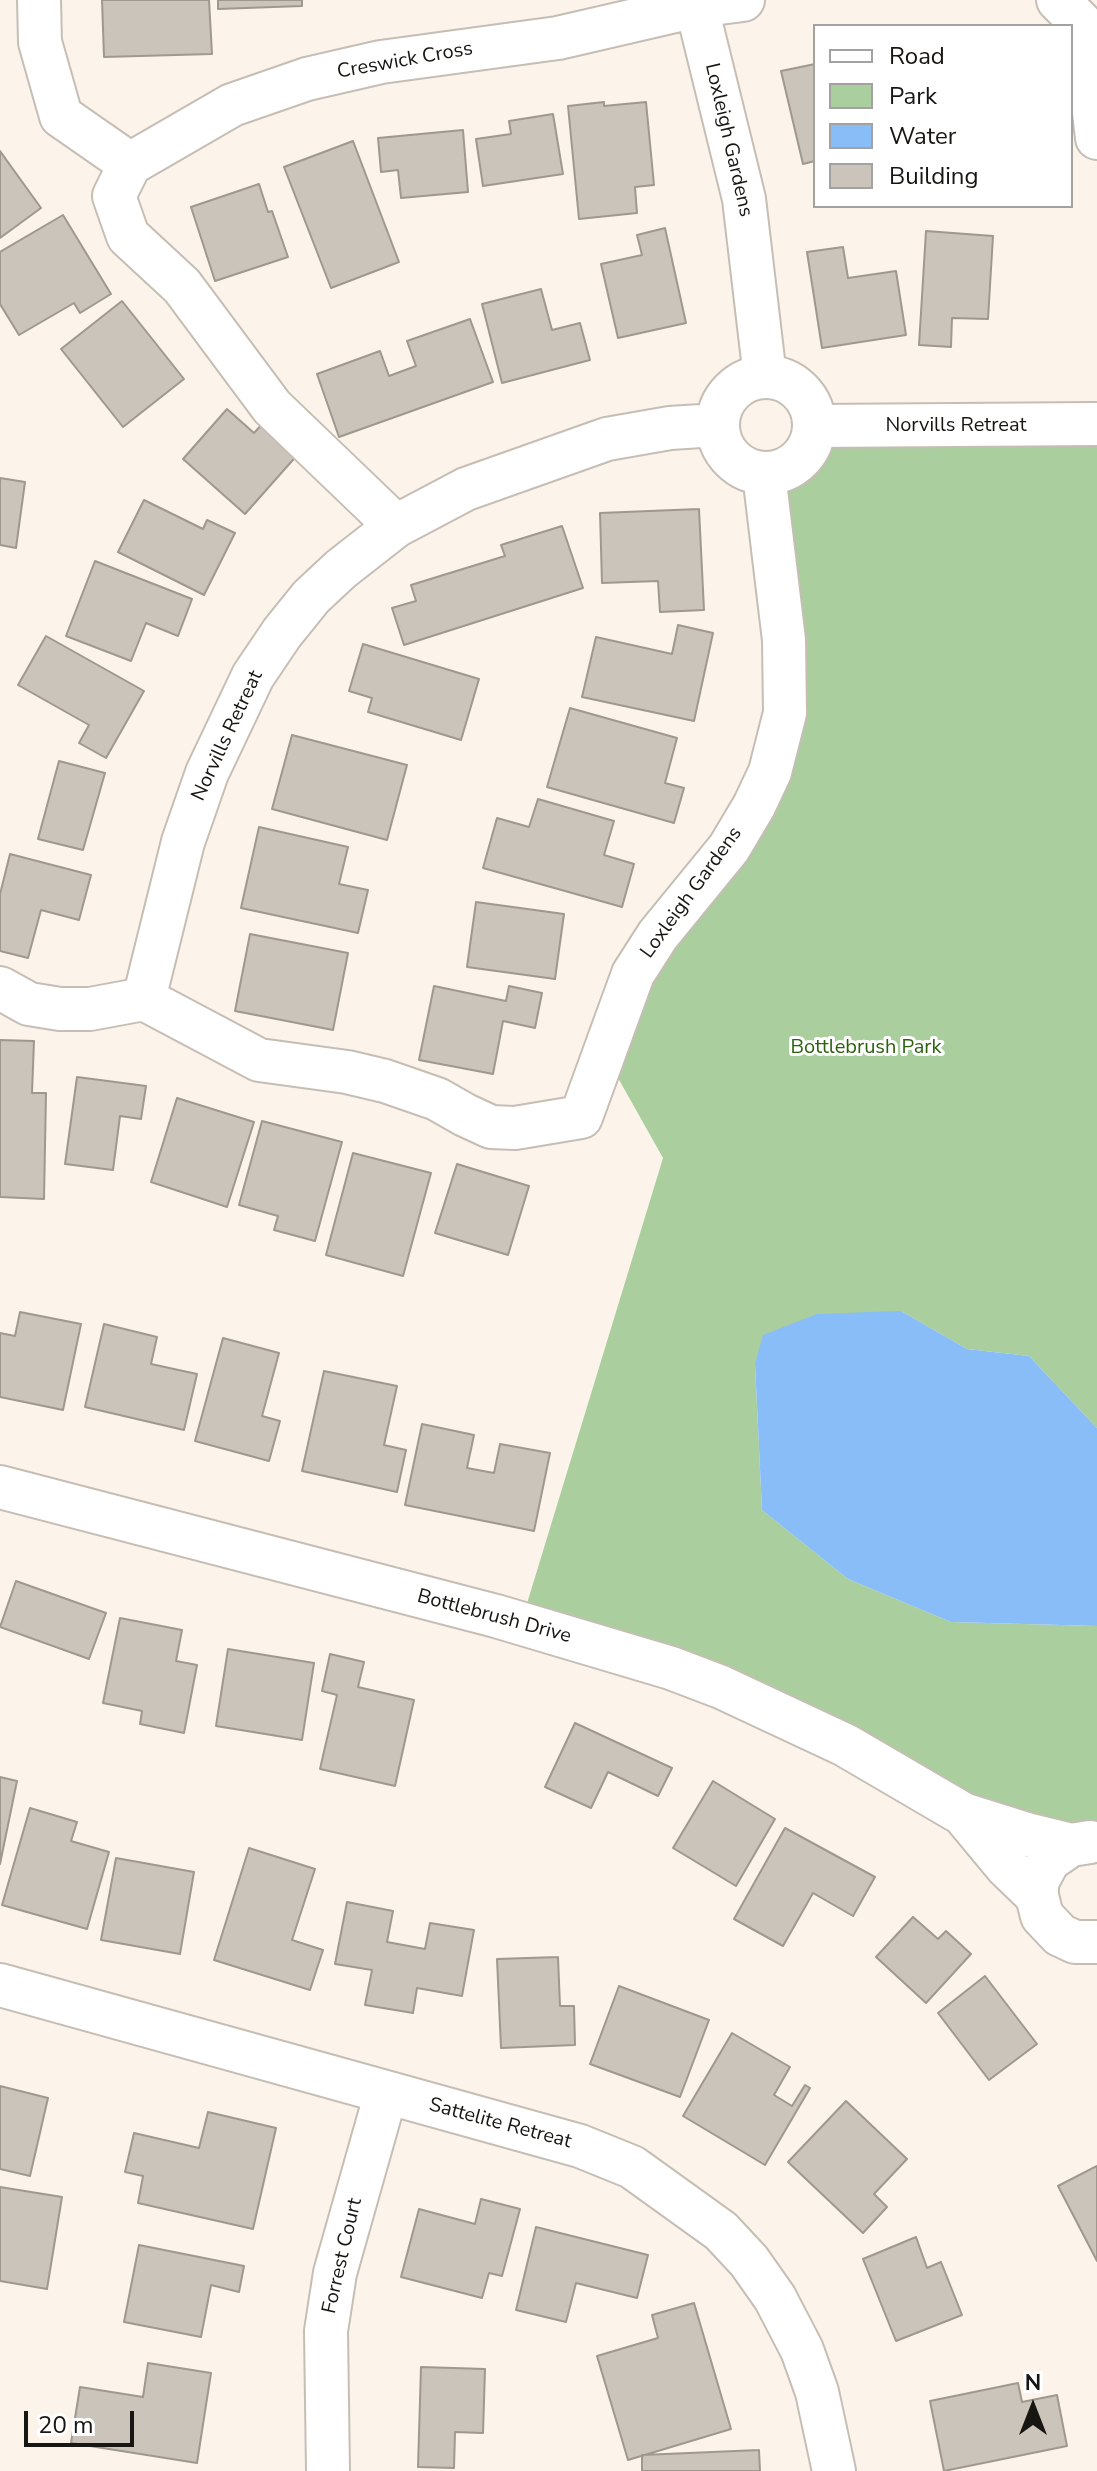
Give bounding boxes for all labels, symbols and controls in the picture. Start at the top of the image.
legend [813,24,1073,208]
street label: Creswick Cross [335,37,475,85]
text: Road [889,40,945,72]
street label: Loxleigh Gardens [699,61,757,219]
text: Park [889,80,937,112]
text: Water [889,120,956,152]
text: Building [889,160,979,192]
street label: Norvills Retreat [885,414,1027,438]
street label: Norvills Retreat [187,667,269,805]
street label: Loxleigh Gardens [636,822,748,964]
park label: Bottlebrush Park [791,1036,941,1060]
street label: Bottlebrush Drive [414,1585,574,1649]
street label: Sattelite Retreat [426,2093,574,2155]
street label: Forrest Court [318,2196,368,2316]
north arrow [993,2367,1073,2447]
text: N [1025,2368,1041,2398]
scale bar [28,2395,138,2445]
text: 20 m [38,2409,94,2441]

